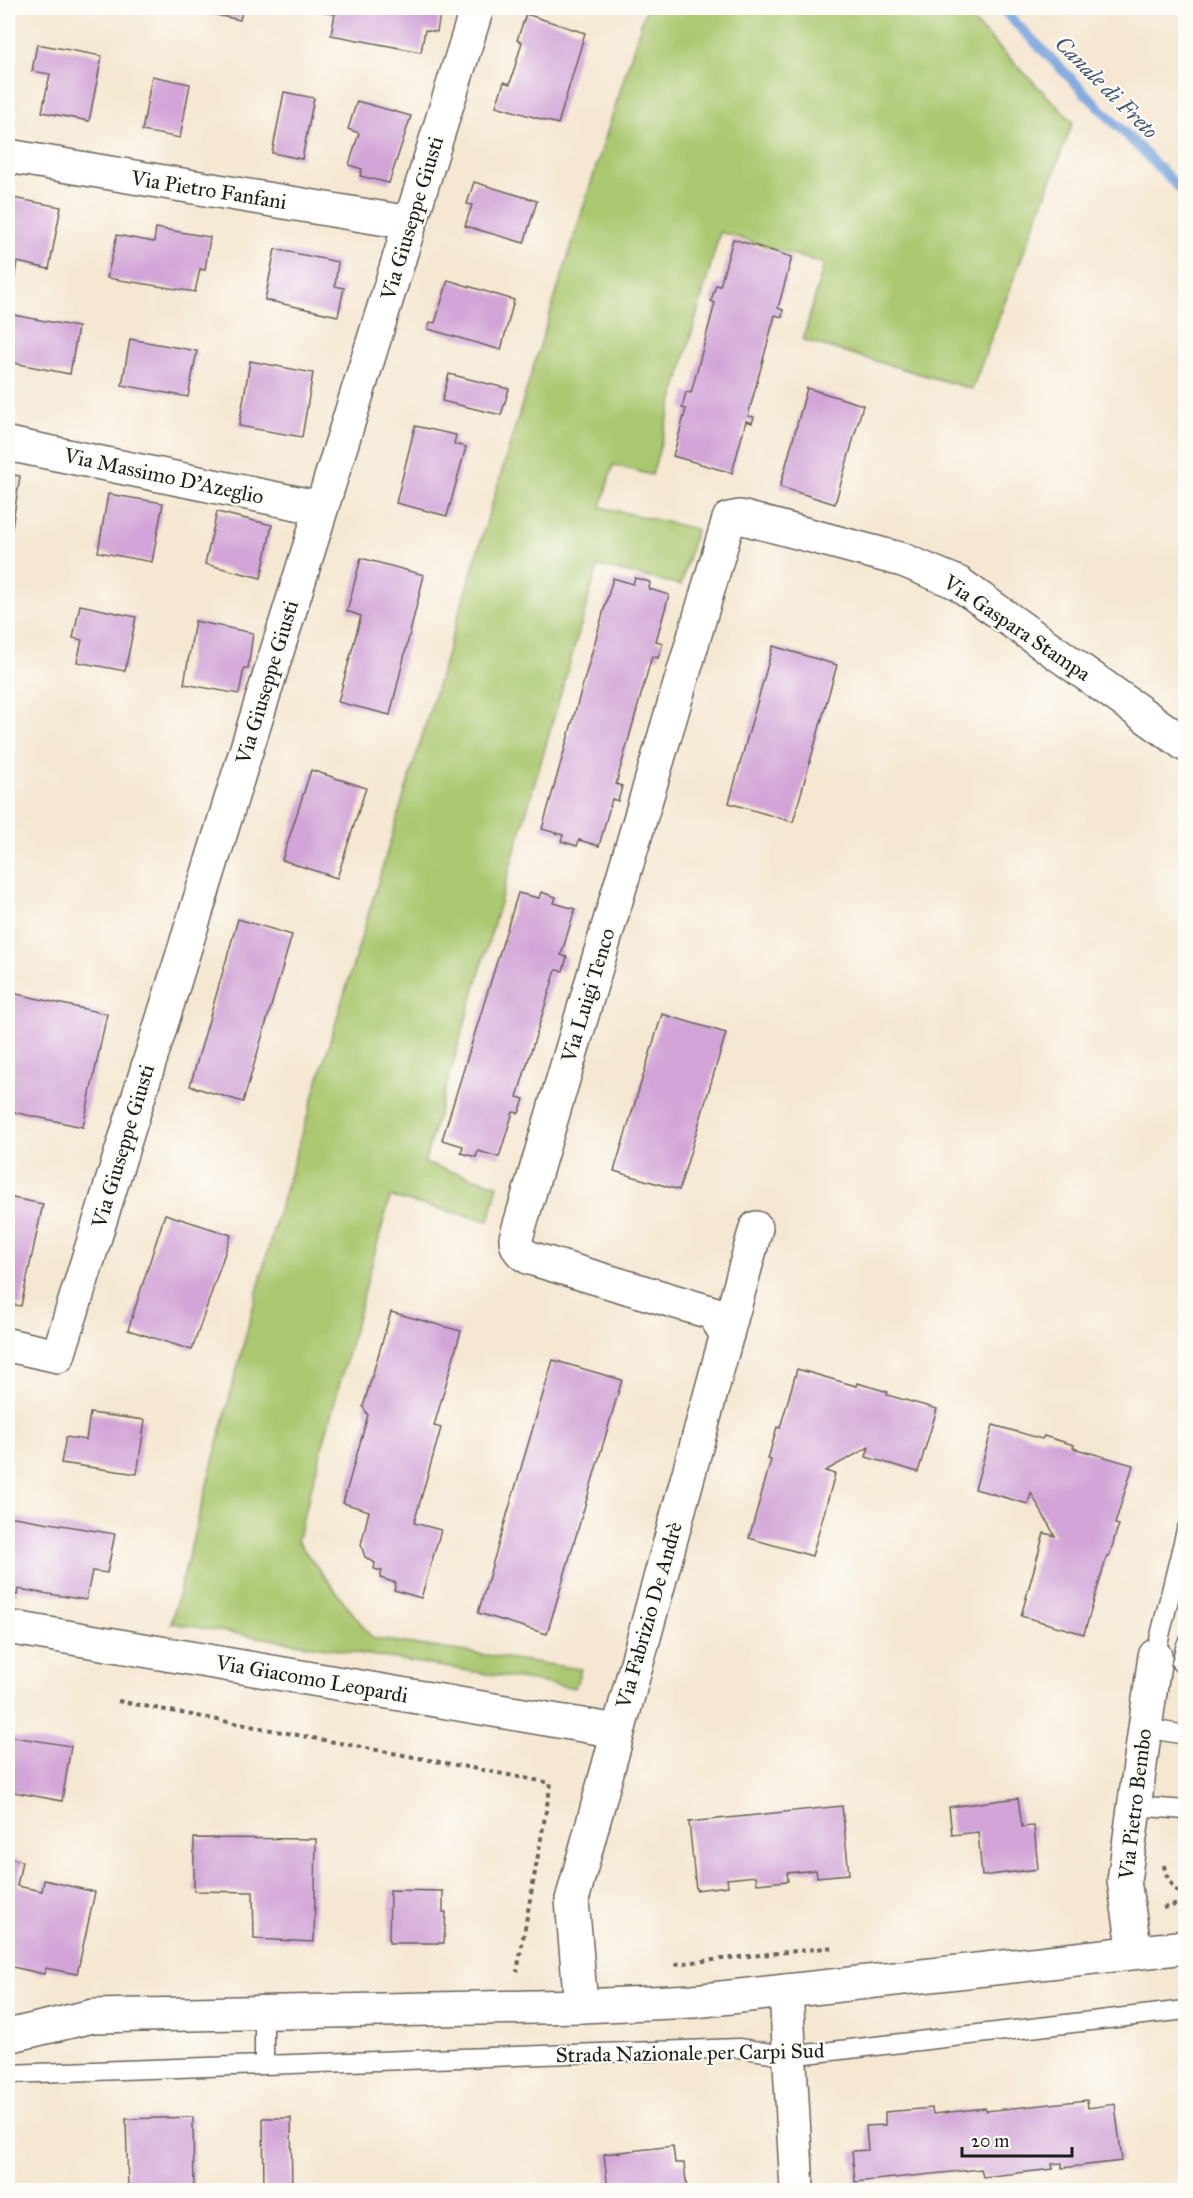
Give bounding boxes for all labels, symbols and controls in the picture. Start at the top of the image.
water label: Canale di Freto [1050,30,1164,144]
street label: Via Giuseppe Giusti [374,133,449,304]
street label: Via Pietro Fanfani [128,165,289,215]
street label: Via Massimo D'Azeglio [61,442,267,510]
street label: Via Gaspara Stampa [938,569,1096,687]
street label: Via Giuseppe Giusti [229,597,304,768]
street label: Via Luigi Tenco [555,925,621,1066]
street label: Via Giuseppe Giusti [85,1061,160,1232]
street label: Via Fabrizio De Andrè [610,1519,688,1712]
street label: Via Giacomo Leopardi [213,1649,410,1709]
street label: Via Pietro Bembo [1113,1727,1157,1882]
street label: Strada Nazionale per Carpi Sud [555,2038,825,2068]
scale bar [962,2120,1072,2158]
text: 20 m [971,2130,1009,2152]

